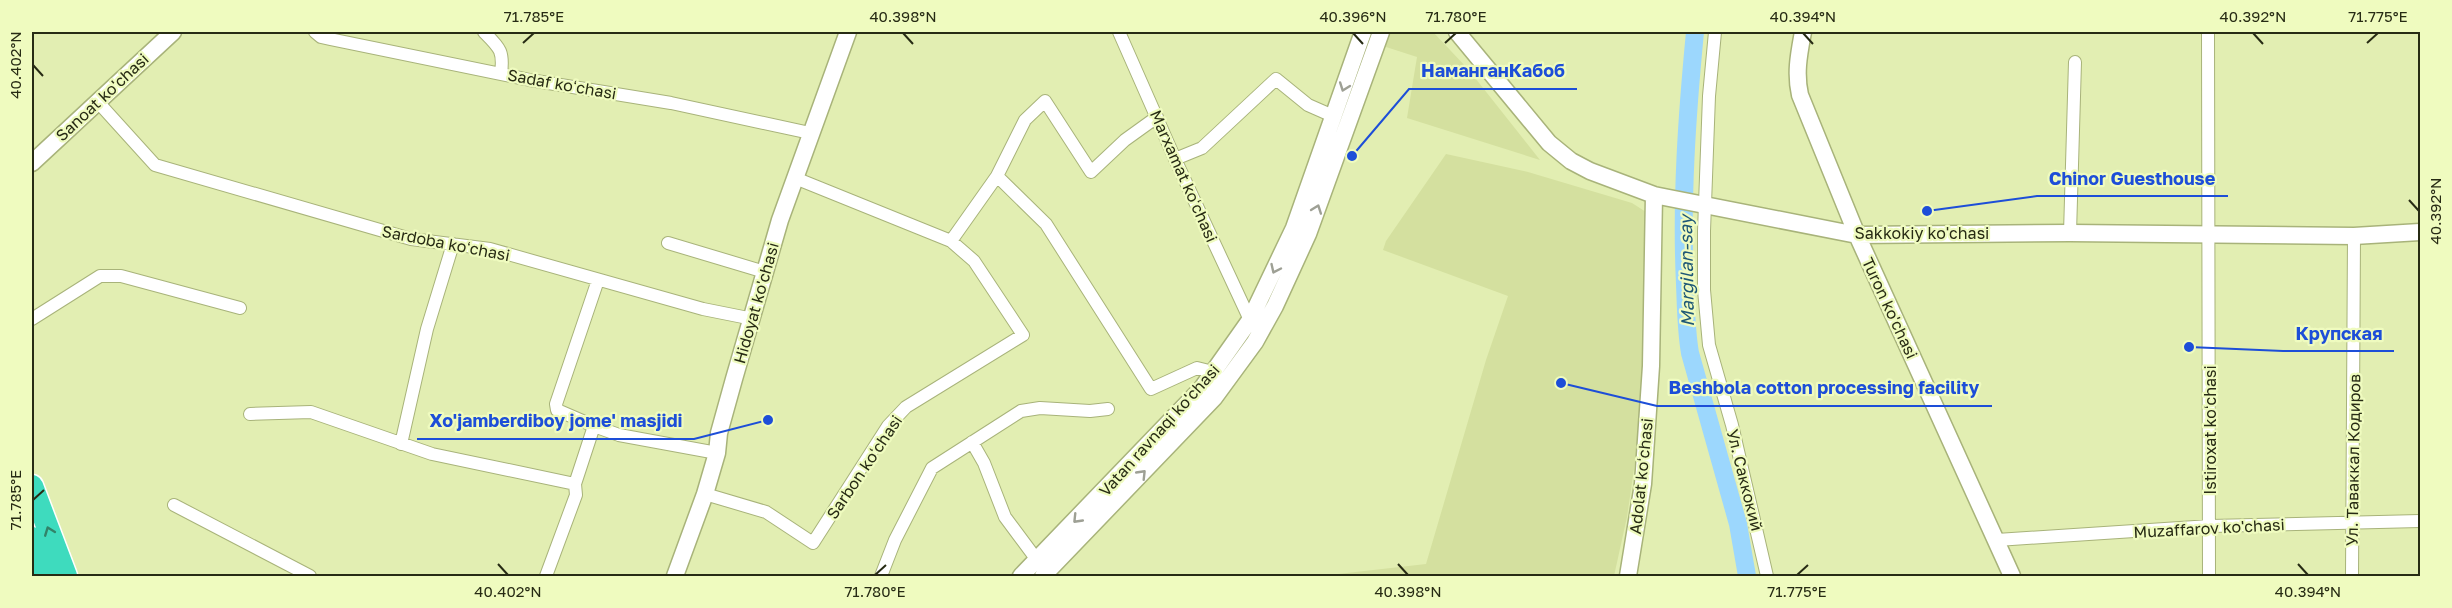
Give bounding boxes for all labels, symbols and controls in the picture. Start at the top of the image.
text: 71.785°E [504,7,564,25]
text: 40.398°N [869,7,937,25]
text: 40.396°N [1319,7,1387,25]
text: 71.780°E [1425,7,1487,25]
text: 40.394°N [1770,7,1836,25]
text: 40.392°N [2220,7,2286,25]
text: 71.775°E [2348,7,2408,25]
text: 40.402°N [6,31,24,99]
street label: Sanoat ko'chasi [51,49,153,145]
callout: НаманганКабоб [1409,53,1577,89]
text: НаманганКабоб [1421,59,1565,81]
street label: Sadaf koʻchasi [506,65,618,103]
one-way arrow [1338,81,1351,91]
street label: Marxamat koʻchasi [1146,107,1222,245]
callout: Chinor Guesthouse [2037,160,2228,196]
text: Chinor Guesthouse [2049,167,2216,189]
text: 40.392°N [2426,178,2444,244]
one-way arrow [1310,204,1322,215]
water label: Margilan-say [1674,212,1698,327]
street label: Sardoba koʻchasi [380,221,512,265]
street label: Sakkokiy ko'chasi [1855,223,1989,243]
street label: Hidoyat ko'chasi [729,240,783,366]
street label: Turon ko'chasi [1858,254,1922,362]
one-way arrow [1271,263,1283,274]
callout: Крупская [2283,315,2394,351]
text: Крупская [2295,322,2383,344]
street label: Vatan ravnaqi ko'chasi [1094,360,1224,500]
street label: Istiroxat koʻchasi [2200,365,2220,495]
callout: Beshbola cotton processing facility [1657,370,1992,406]
street label: Ул. Таваккал Кодиров [2341,374,2365,546]
text: Beshbola cotton processing facility [1669,376,1980,398]
callout: Xo'jamberdiboy jome' masjidi [417,403,694,439]
text: Xo'jamberdiboy jome' masjidi [430,409,682,431]
street label: Sarbon koʻchasi [822,411,906,523]
street label: Adolat koʻchasi [1625,417,1657,535]
street label: Ул. Саккокий [1723,427,1767,533]
text: 71.785°E [6,470,24,530]
one-way arrow [1134,470,1145,481]
one-way arrow [1073,512,1084,522]
street label: Muzaffarov ko'chasi [2133,514,2285,542]
one-way arrow [43,526,56,537]
text: 40.402°N [474,582,542,600]
text: 71.780°E [844,582,906,600]
text: 40.398°N [1374,582,1442,600]
text: 71.775°E [1767,582,1827,600]
text: 40.394°N [2275,582,2341,600]

